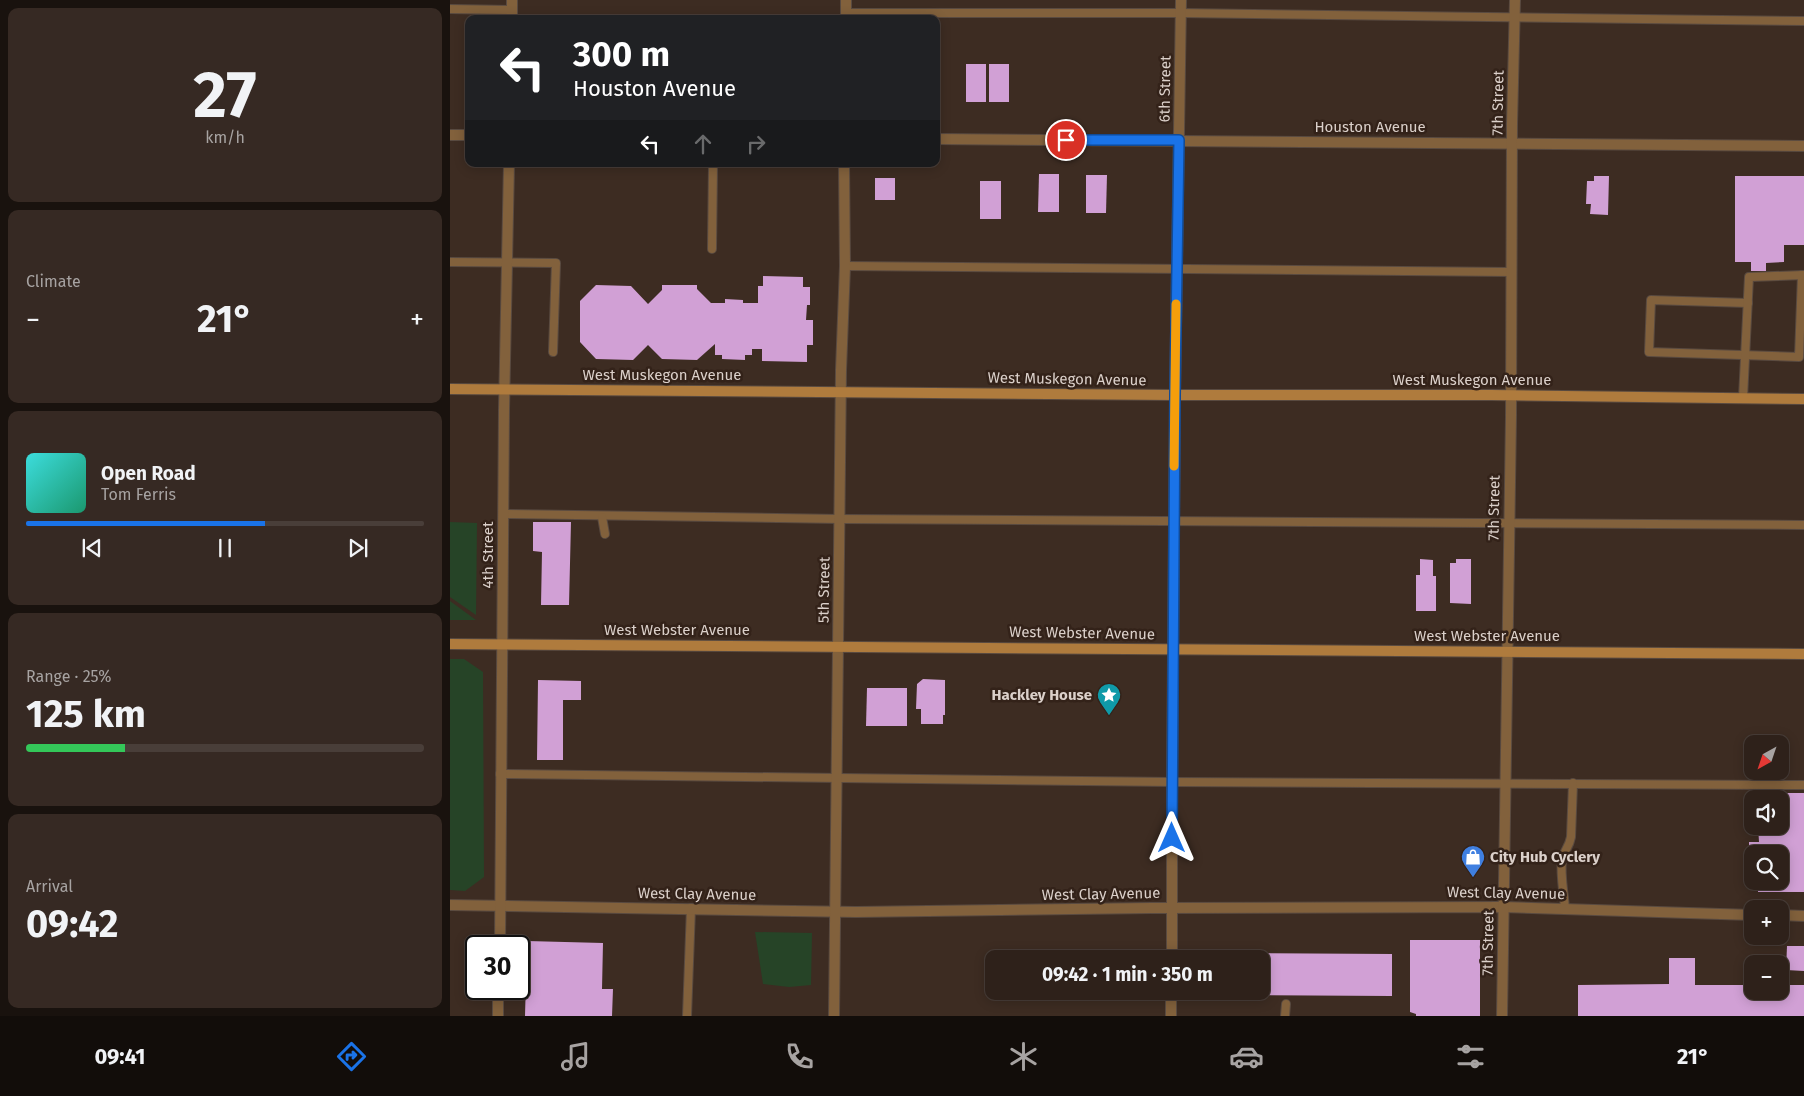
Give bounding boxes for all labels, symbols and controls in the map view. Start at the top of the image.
text: 300 m [573,33,670,75]
icon: left [490,35,555,100]
street label: 6th Street [1155,55,1175,123]
text: 27 [193,56,257,134]
street label: 7th Street [1488,70,1508,136]
text: Houston Avenue [573,75,736,102]
street label: Houston Avenue [1314,118,1426,136]
pin [1045,119,1087,161]
icon: arrive [1052,126,1080,154]
text: km/h [205,128,245,147]
icon: left [636,130,664,158]
icon: ahead [689,130,717,158]
icon: right [742,130,770,158]
text: Climate [26,272,81,291]
text: 21° [197,296,253,342]
text: − [26,303,40,336]
text: + [410,303,424,336]
street label: West Muskegon Avenue [583,366,741,384]
street label: West Muskegon Avenue [987,369,1147,389]
street label: West Muskegon Avenue [1393,371,1551,389]
text: Open Road [101,462,196,485]
street label: 7th Street [1484,475,1504,541]
text: Tom Ferris [101,485,176,504]
street label: 4th Street [479,521,497,588]
icon: previous [78,534,106,562]
icon: pause [211,534,239,562]
icon: next [344,534,372,562]
street label: 5th Street [814,556,834,623]
street label: West Webster Avenue [604,621,750,639]
street label: West Webster Avenue [1009,623,1155,643]
street label: West Webster Avenue [1414,627,1560,645]
text: Range · 25% [26,667,112,686]
place icon: Hackley House [1096,682,1122,716]
place label: Hackley House [992,686,1092,704]
text: 125 km [26,691,146,737]
north arrow [1744,735,1789,780]
map controls [1744,735,1789,1000]
button: sound [1744,790,1789,835]
position arrow [1145,811,1197,863]
shop icon: City Hub Cyclery [1460,844,1486,878]
button: search [1744,845,1789,890]
place label: City Hub Cyclery [1490,848,1600,866]
text: Arrival [26,877,73,896]
street label: West Clay Avenue [1447,883,1565,903]
street label: West Clay Avenue [638,884,756,904]
street label: West Clay Avenue [1042,884,1160,904]
button: + [1744,900,1789,945]
text: 09:42 [26,901,118,947]
street label: 7th Street [1478,910,1498,976]
speed limit sign: 30 [465,935,530,1000]
button: − [1744,955,1789,1000]
text: 09:42 · 1 min · 350 m [1042,963,1213,986]
icon: directions [334,1039,369,1074]
icon: music [558,1039,593,1074]
icon: phone [782,1039,817,1074]
icon: climate [1006,1039,1041,1074]
icon: car [1229,1039,1264,1074]
icon: filters [1453,1039,1488,1074]
text: 09:41 [94,1043,146,1070]
text: 21° [1677,1043,1710,1070]

